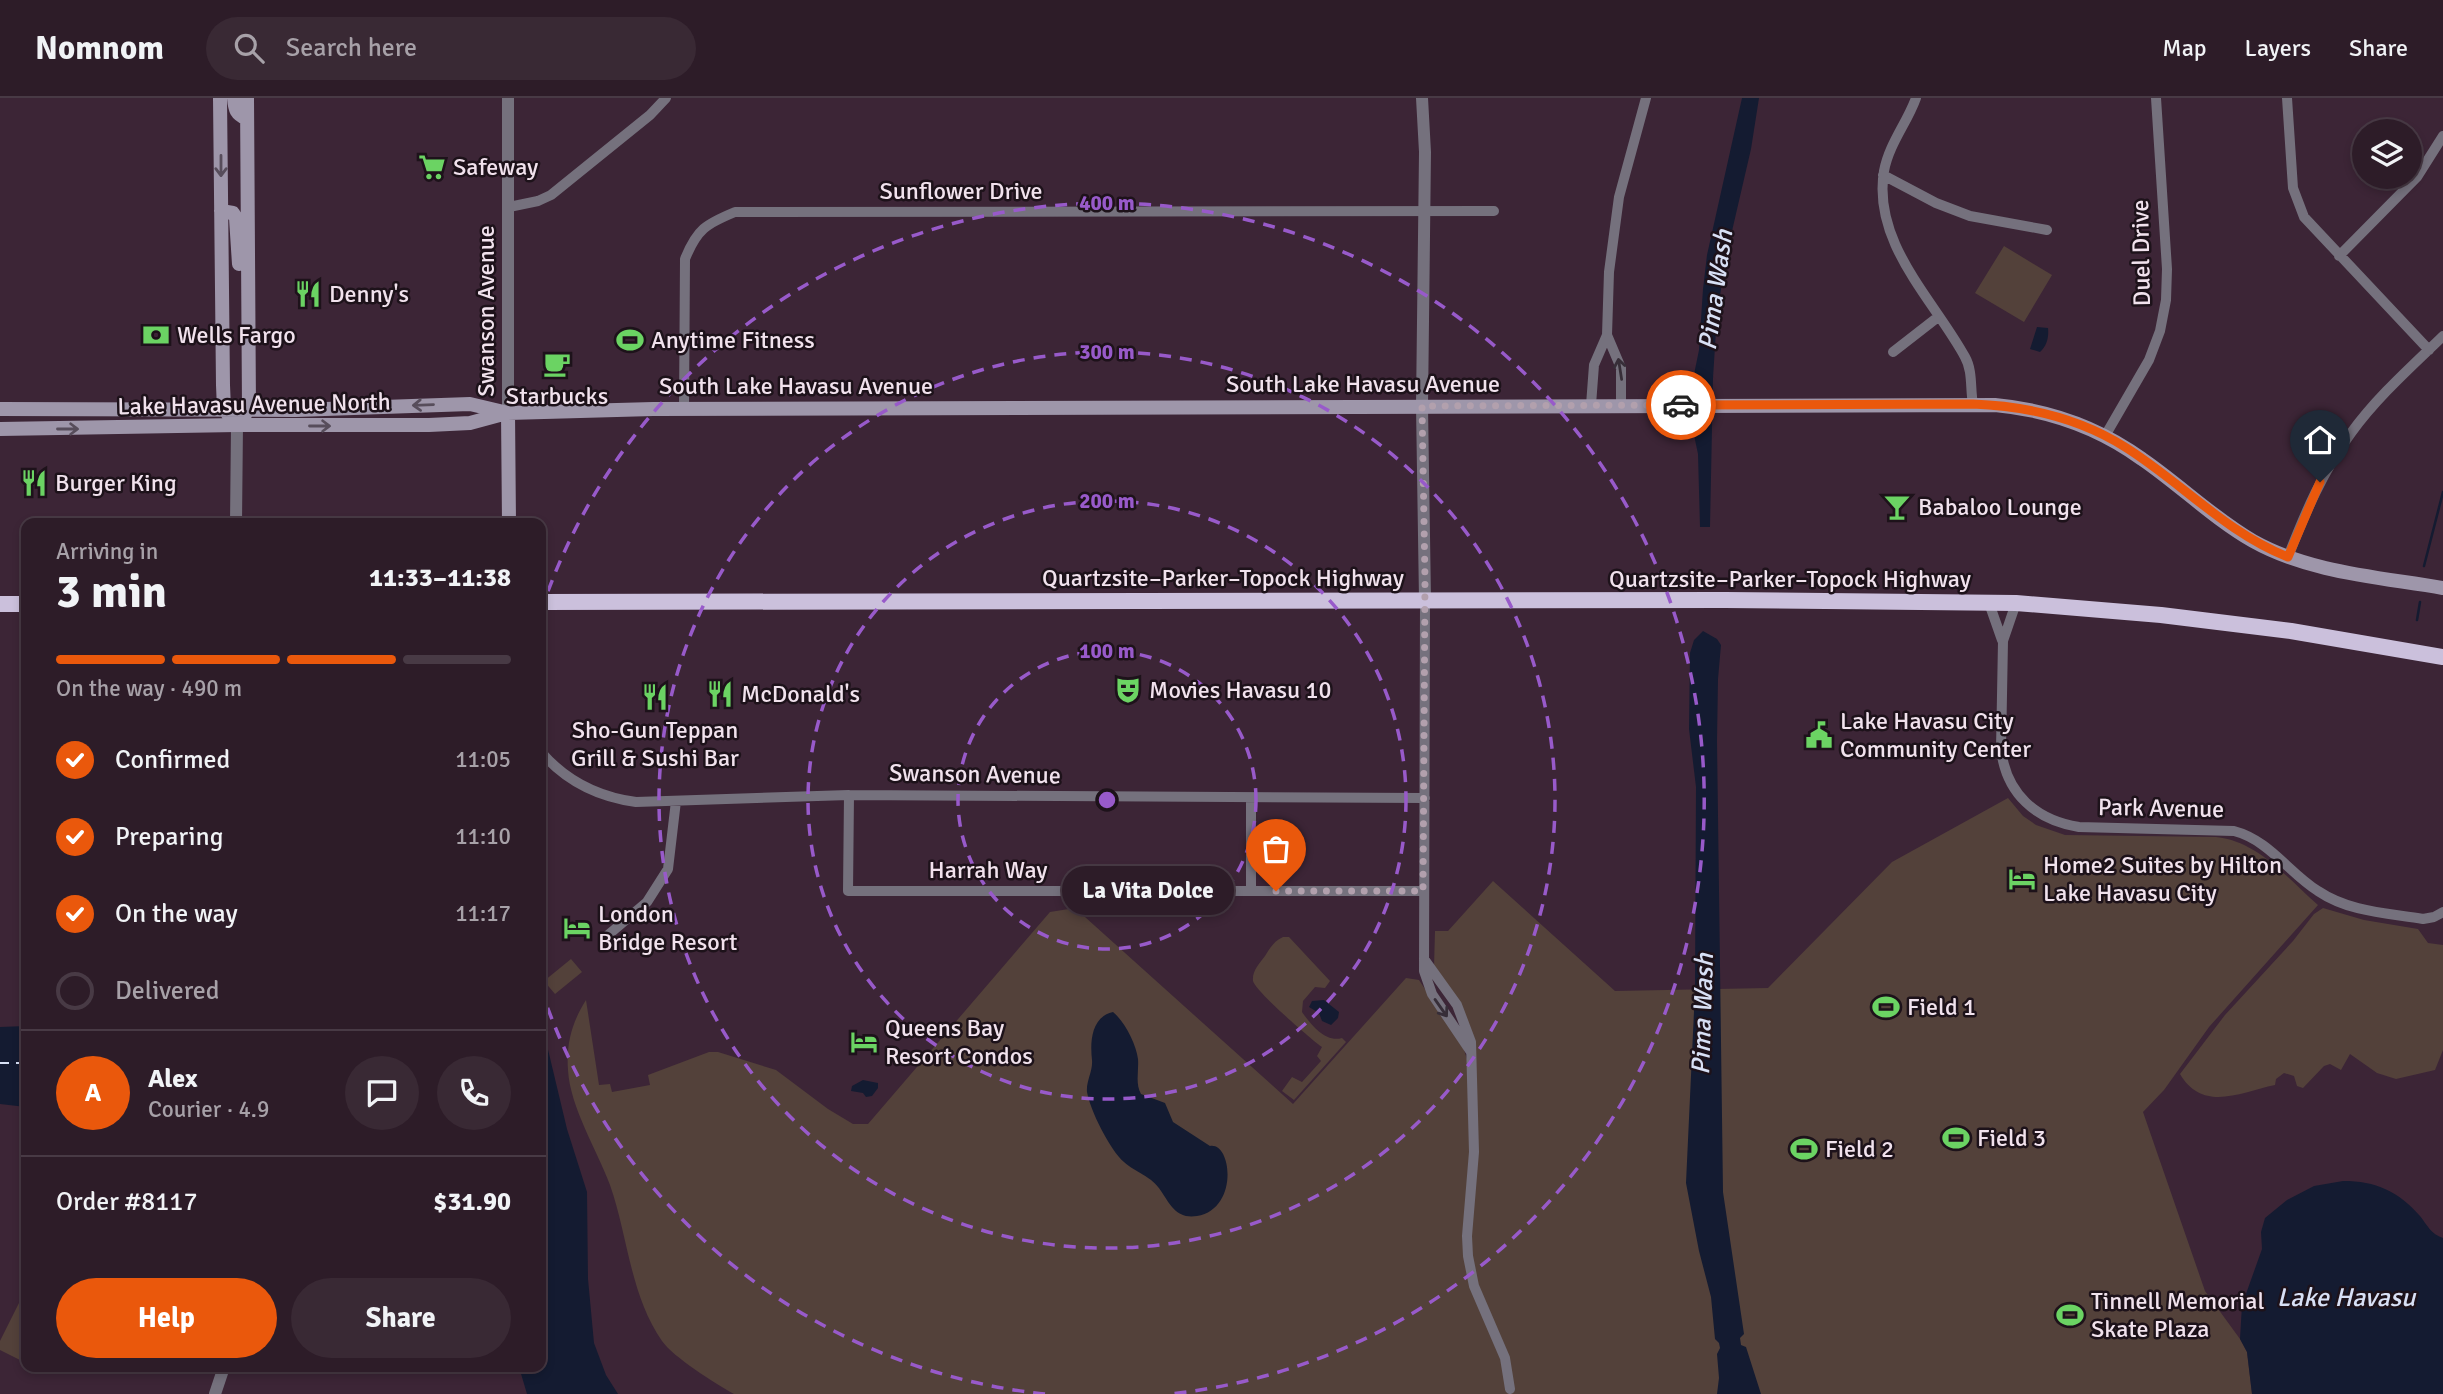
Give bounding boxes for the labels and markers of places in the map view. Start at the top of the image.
supermarket icon: Safeway [417,152,447,182]
place label: Safeway [453,152,538,182]
restaurant icon: Denny's [293,279,323,309]
place label: Denny's [329,279,409,309]
bank icon: Wells Fargo [141,320,171,350]
place label: Wells Fargo [177,320,296,350]
sports icon: Anytime Fitness [615,325,645,355]
place label: Anytime Fitness [651,325,815,355]
cafe icon: Starbucks [542,349,572,379]
place label: Starbucks [506,381,608,411]
pin [2290,410,2350,482]
restaurant icon: Burger King [19,468,49,498]
place label: Burger King [55,468,177,498]
bar icon: Babaloo Lounge [1882,492,1912,522]
place label: Babaloo Lounge [1918,492,2082,522]
theatre icon: Movies Havasu 10 [1113,675,1143,705]
place label: Movies Havasu 10 [1149,675,1331,705]
restaurant icon: McDonald's [705,679,735,709]
place label: McDonald's [741,679,860,709]
restaurant icon: Sho-Gun Teppan Grill & Sushi Bar [640,682,670,712]
place label: Lake Havasu City Community Center [1840,706,2031,764]
place label: Sho-Gun Teppan Grill & Sushi Bar [571,715,739,773]
public building icon: Lake Havasu City Community Center [1804,720,1834,750]
centre of rings [1095,788,1119,812]
pin [1246,819,1306,891]
place label: Home2 Suites by Hilton Lake Havasu City [2043,850,2282,908]
hotel icon: Home2 Suites by Hilton Lake Havasu City [2007,864,2037,894]
callout: La Vita Dolce [1062,866,1234,916]
place label: London Bridge Resort [598,899,737,957]
hotel icon: London Bridge Resort [562,913,592,943]
sports icon: Field 1 [1871,992,1901,1022]
place label: Field 1 [1907,992,1976,1022]
place label: Queens Bay Resort Condos [885,1013,1033,1071]
hotel icon: Queens Bay Resort Condos [849,1027,879,1057]
sports icon: Field 3 [1941,1123,1971,1153]
place label: Field 3 [1977,1123,2046,1153]
sports icon: Field 2 [1789,1134,1819,1164]
place label: Field 2 [1825,1134,1894,1164]
place label: Tinnell Memorial Skate Plaza [2091,1286,2265,1344]
sports icon: Tinnell Memorial Skate Plaza [2055,1300,2085,1330]

